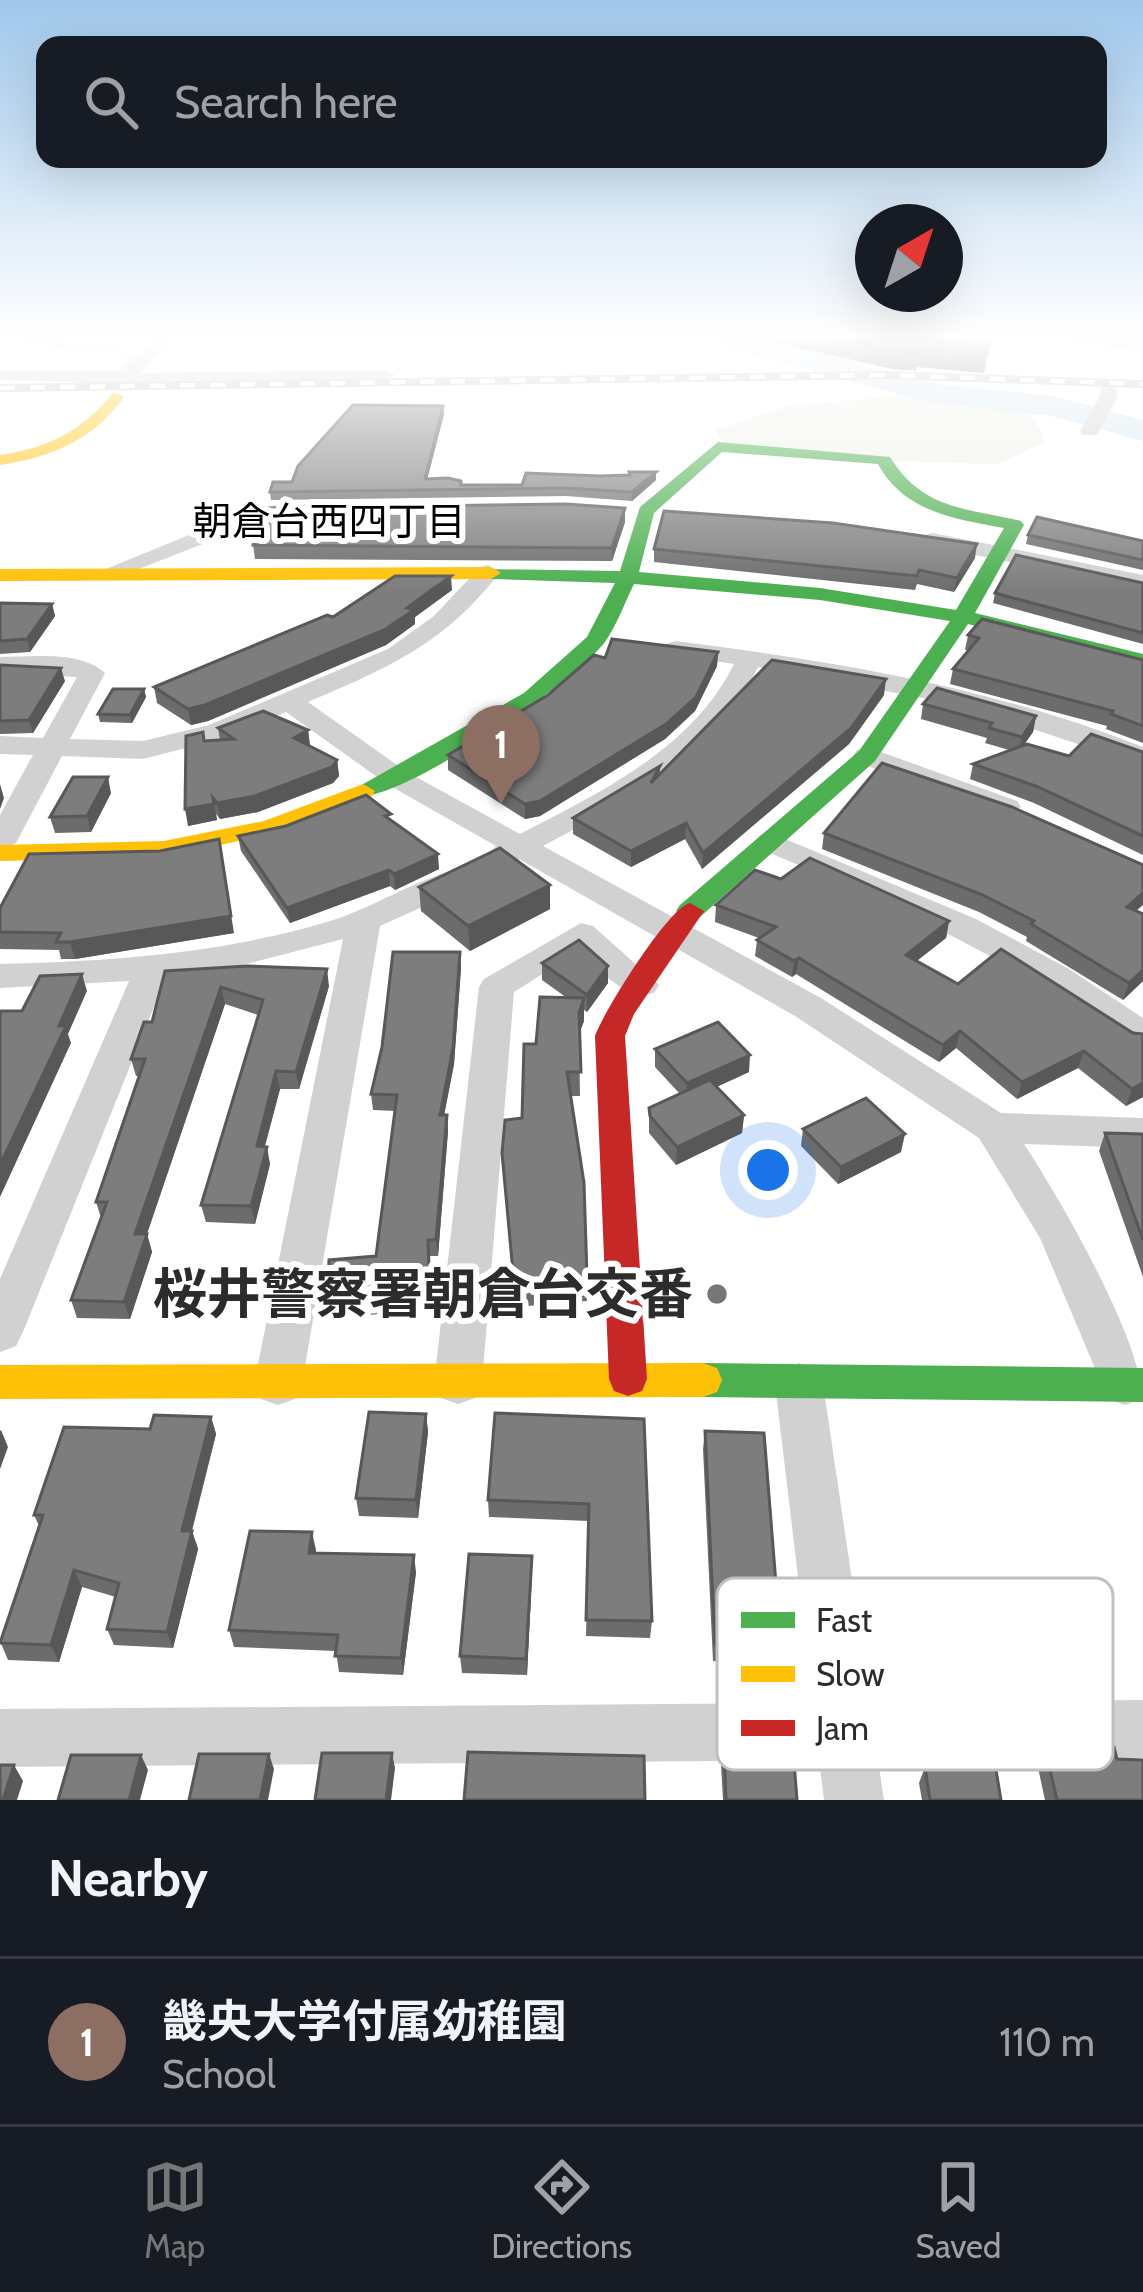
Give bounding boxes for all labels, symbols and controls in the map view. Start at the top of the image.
search box [36,36,1107,168]
icon: search [78,69,144,135]
text: Search here [174,75,398,129]
north arrow [855,204,963,312]
district label: 朝倉台西四丁目 [192,497,466,545]
pin: 1 [462,705,540,804]
your location [738,1140,798,1200]
place label: 桜井警察署朝倉台交番 [153,1261,693,1327]
marker: 桜井警察署朝倉台交番 [704,1281,730,1307]
legend [717,1578,1113,1770]
text: Fast [816,1600,872,1640]
text: Slow [816,1654,885,1694]
text: Jam [815,1708,869,1748]
text: Nearby [48,1847,208,1909]
text: 畿央大学付属幼稚園 [162,1994,567,2048]
text: 1 [80,2018,94,2066]
text: 110 m [999,2018,1095,2066]
text: School [162,2050,276,2098]
tab: Map [142,2154,208,2266]
tab: Directions [491,2154,632,2266]
tab: Saved [916,2154,1001,2266]

